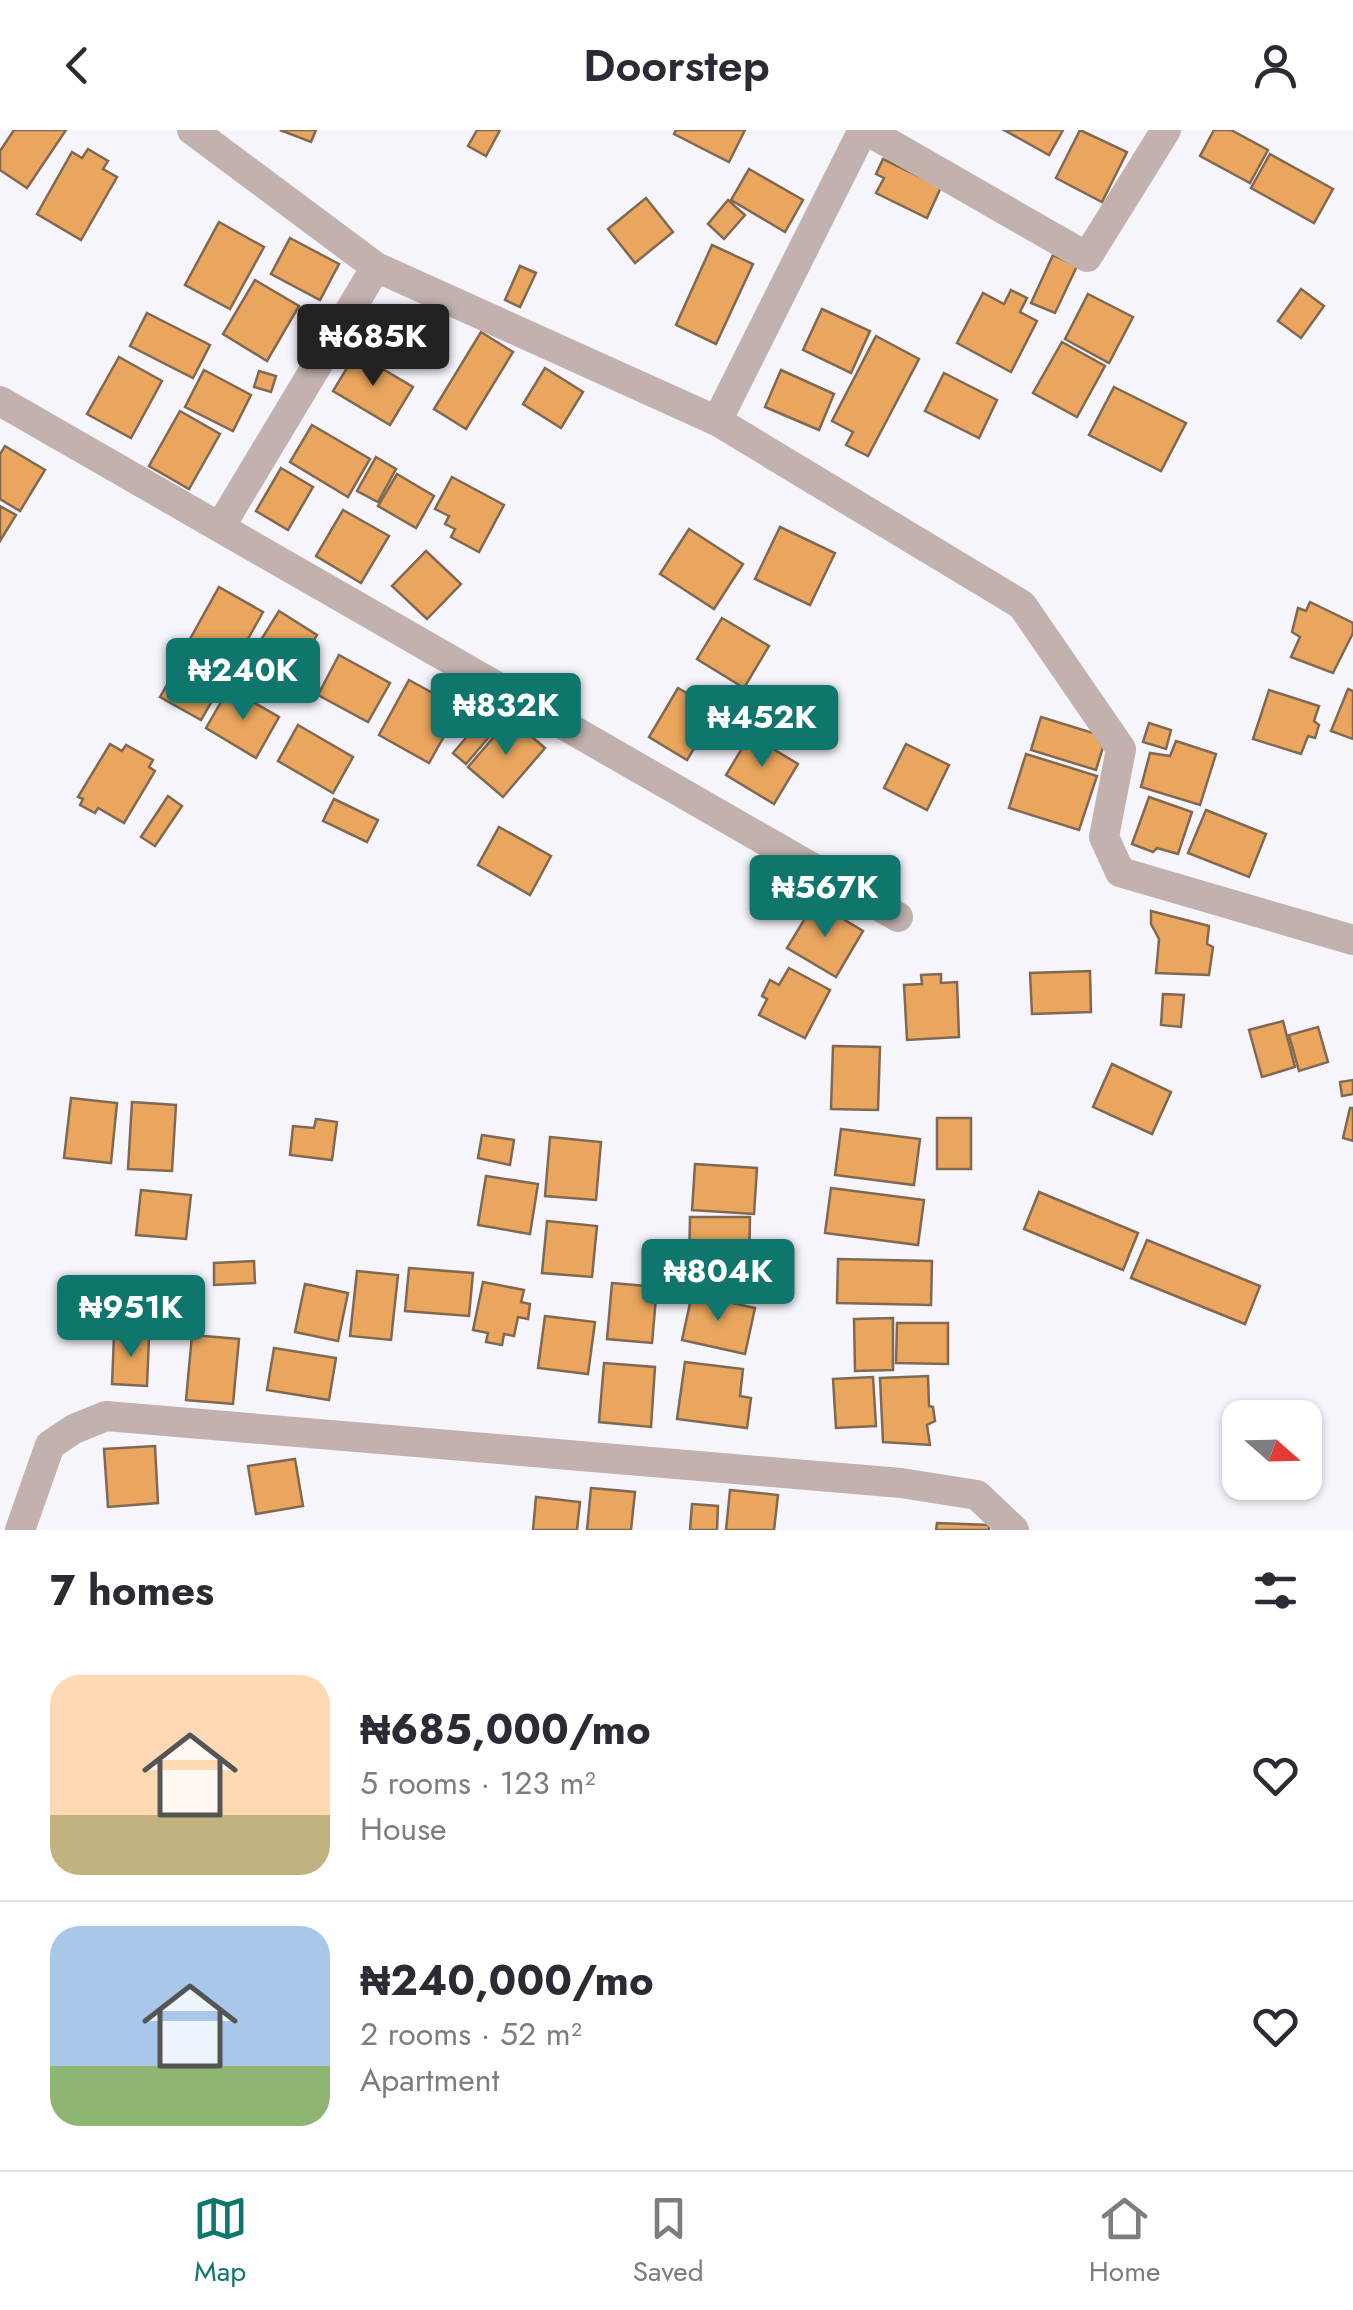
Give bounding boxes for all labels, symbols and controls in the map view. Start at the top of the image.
text: Doorstep [583,33,770,98]
icon: back [50,38,105,93]
icon: person [1248,38,1303,93]
pin: ₦685K [303,304,443,389]
text: ₦685K [319,313,427,359]
pin: ₦240K [173,638,313,723]
text: ₦240K [188,647,298,693]
pin: ₦832K [436,673,576,758]
text: ₦832K [453,682,559,728]
pin: ₦452K [692,685,832,770]
text: ₦452K [707,694,817,740]
pin: ₦567K [755,855,895,940]
text: ₦567K [772,864,878,910]
pin: ₦804K [648,1239,788,1324]
text: ₦804K [663,1248,773,1294]
pin: ₦951K [61,1275,201,1360]
text: ₦951K [79,1284,183,1330]
north arrow [1222,1400,1322,1500]
map controls [1222,1400,1322,1500]
text: 7 homes [50,1560,214,1621]
icon: filters [1248,1563,1303,1618]
text: ₦685,000/mo [360,1699,651,1760]
icon: home [130,1715,250,1835]
icon: heart [1248,1748,1303,1803]
text: 5 rooms · 123 m² [360,1760,595,1806]
text: House [360,1806,447,1852]
text: ₦240,000/mo [360,1950,654,2011]
icon: home [130,1966,250,2086]
icon: heart [1248,1999,1303,2054]
text: 2 rooms · 52 m² [360,2011,582,2057]
text: Apartment [360,2057,499,2103]
tab: Map [193,2191,248,2292]
tab: Saved [633,2191,704,2292]
tab: Home [1089,2191,1160,2292]

